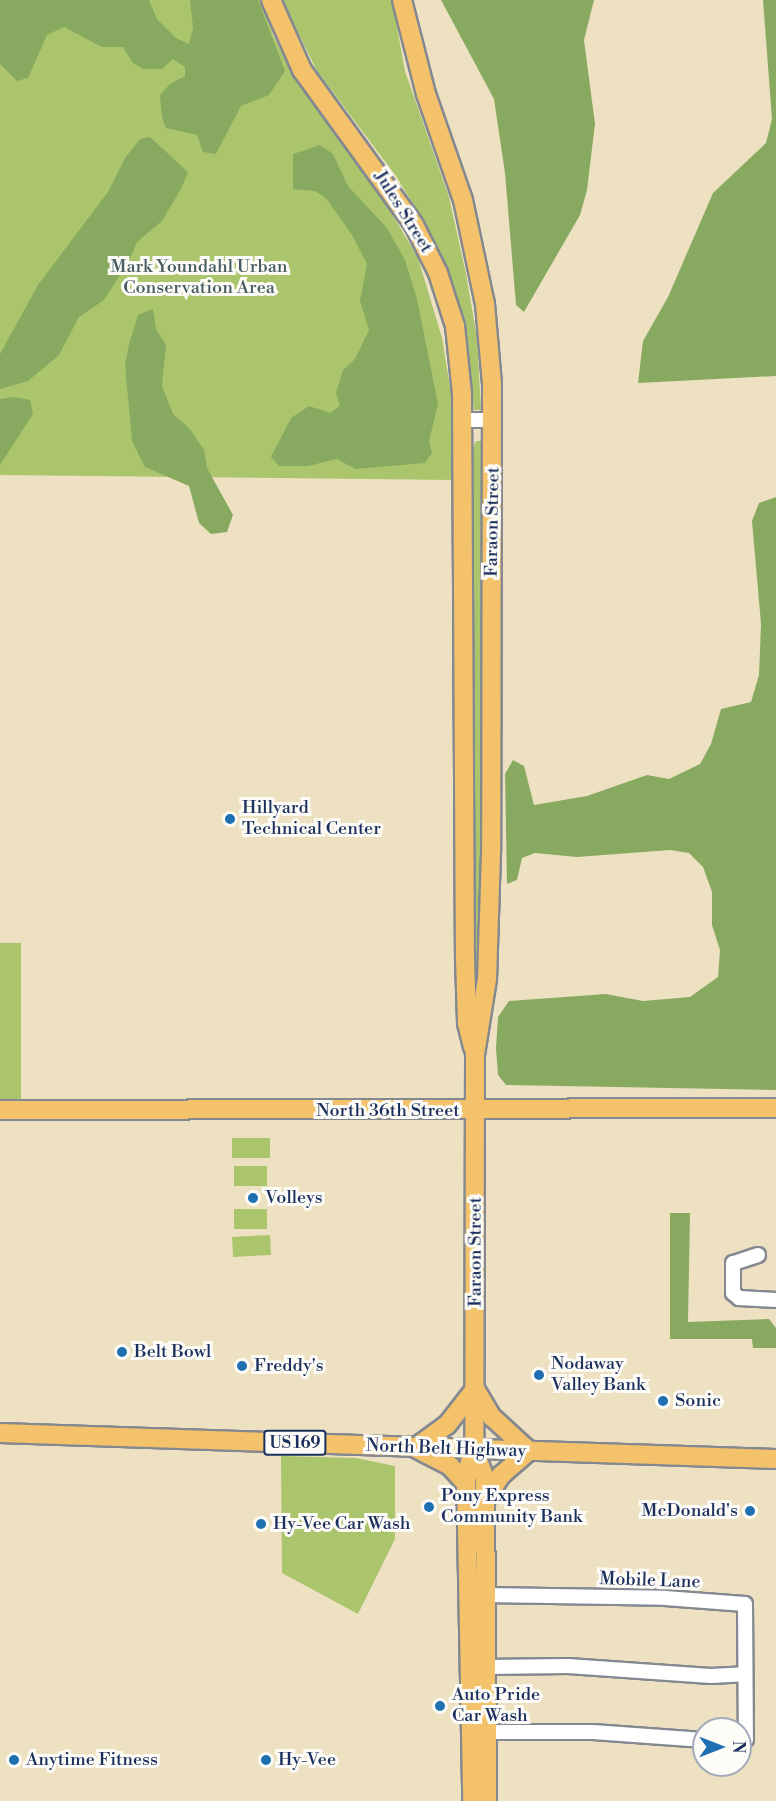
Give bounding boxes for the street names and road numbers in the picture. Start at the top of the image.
street label: Jules Street [369,167,437,257]
street label: Faraon Street [481,467,505,577]
street label: North 36th Street [316,1100,460,1122]
street label: Faraon Street [465,1197,487,1307]
road number: US 169 [262,1430,328,1456]
street label: North Belt Highway [366,1435,526,1463]
street label: Mobile Lane [599,1568,701,1594]

